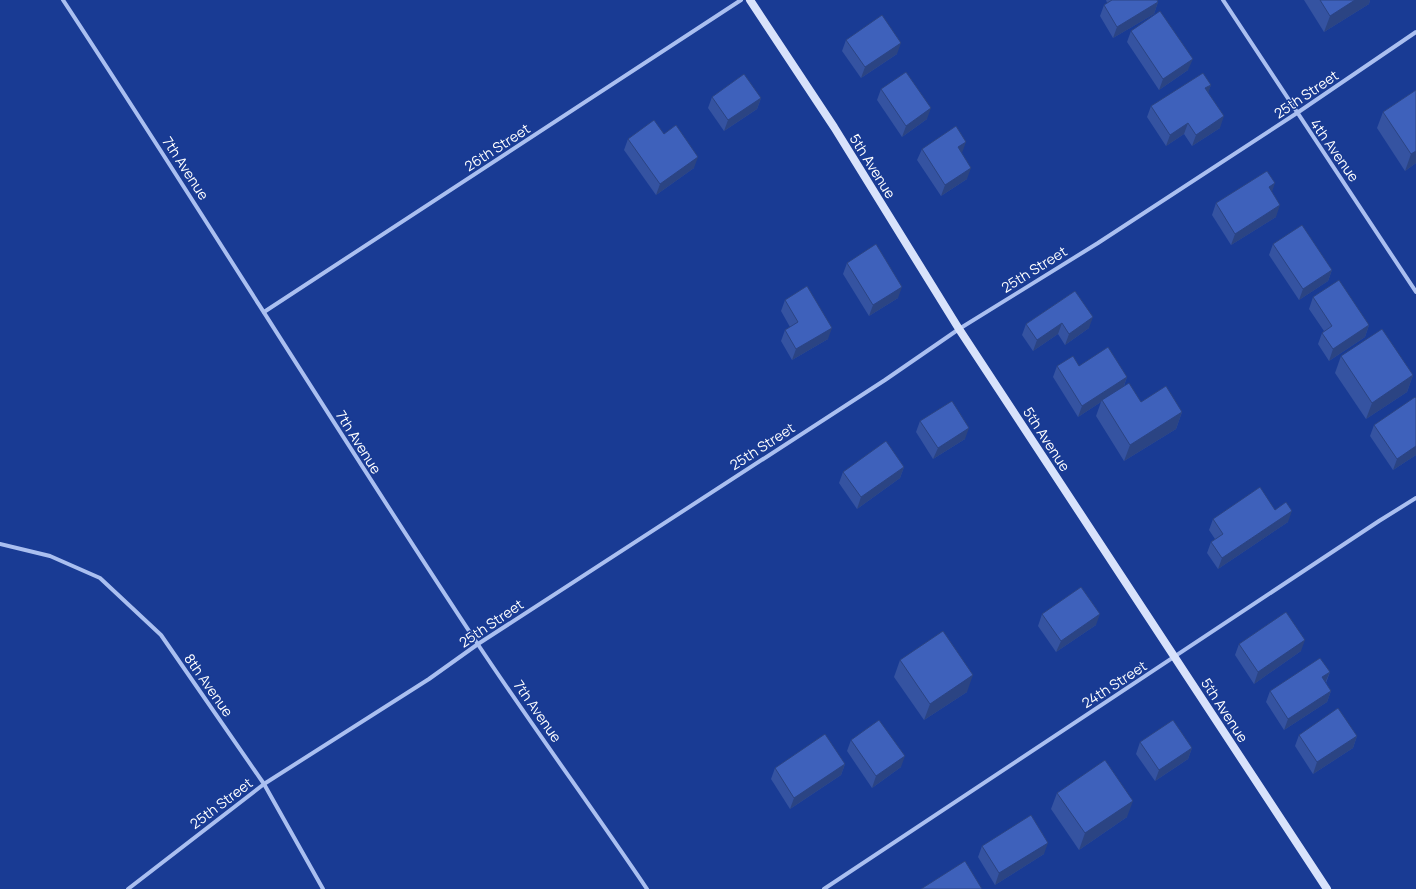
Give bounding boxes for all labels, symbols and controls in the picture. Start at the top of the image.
street label: 25th Street [1270,65,1342,123]
street label: 4th Avenue [1306,115,1364,185]
street label: 26th Street [461,119,534,175]
street label: 5th Avenue [846,130,900,202]
street label: 7th Avenue [159,133,213,203]
street label: 25th Street [998,241,1071,297]
street label: 5th Avenue [1019,403,1075,475]
street label: 7th Avenue [332,407,386,477]
street label: 25th Street [726,418,798,474]
street label: 25th Street [455,594,527,652]
street label: 8th Avenue [180,650,238,720]
street label: 24th Street [1078,656,1150,712]
street label: 5th Avenue [1197,674,1253,746]
street label: 7th Avenue [510,676,566,746]
street label: 25th Street [186,773,257,833]

